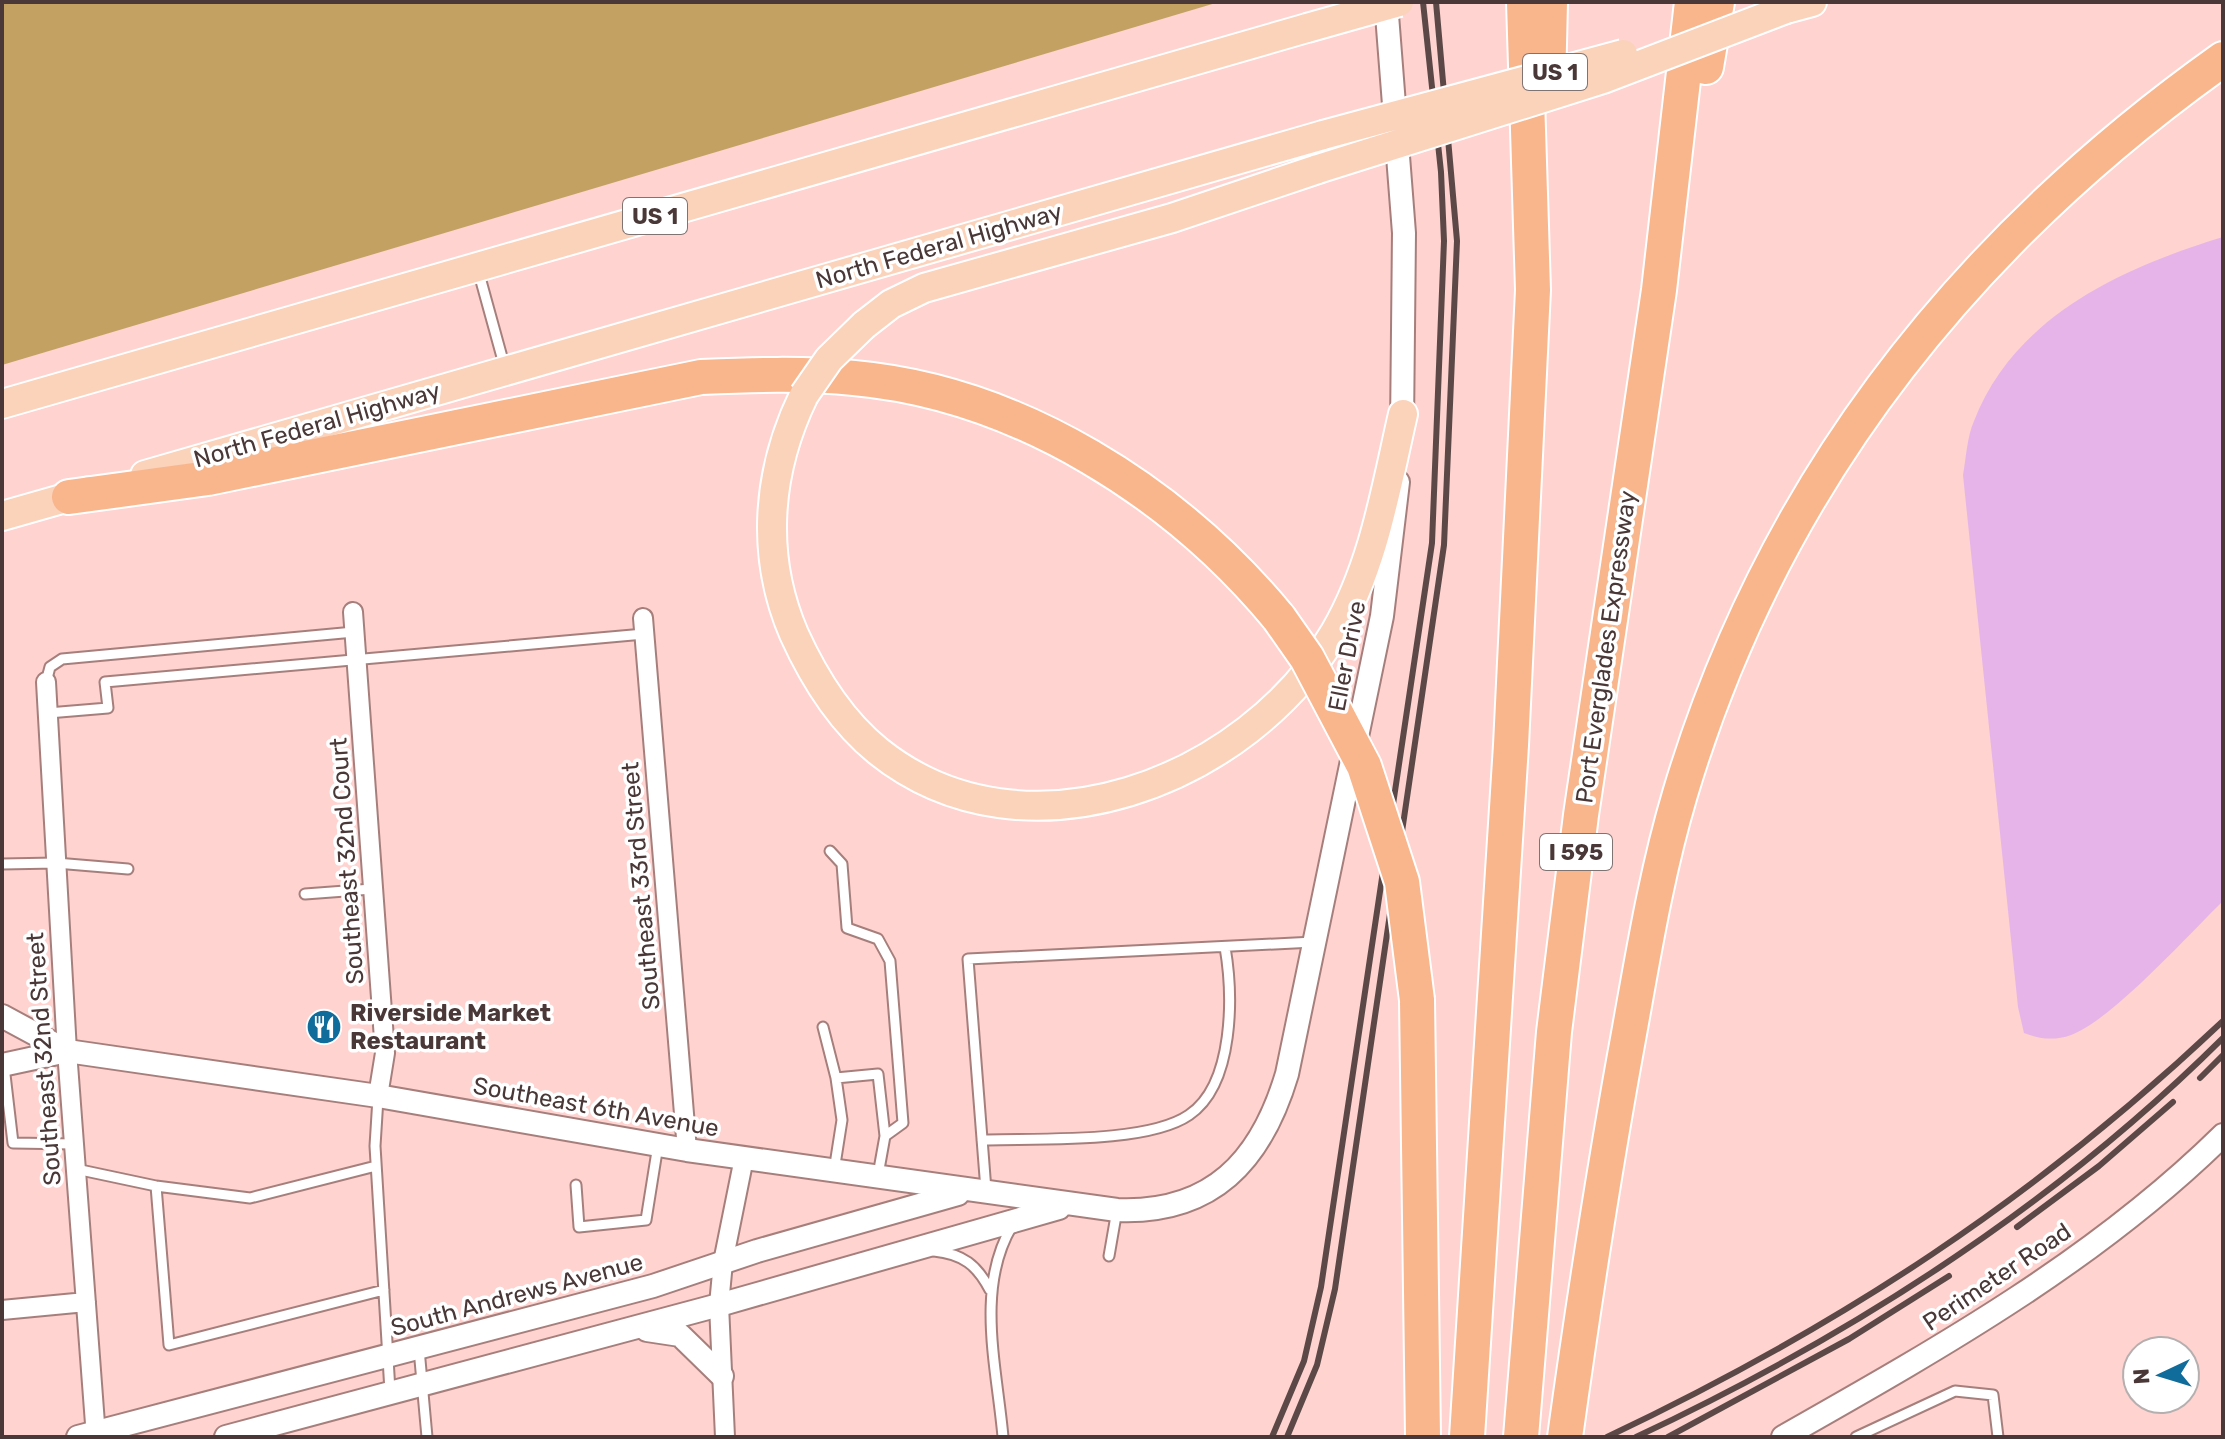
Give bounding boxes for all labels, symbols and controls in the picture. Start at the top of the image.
road number: US 1 [1523,54,1587,90]
street label: North Federal Highway [813,197,1065,295]
road number: US 1 [623,198,687,234]
street label: North Federal Highway [191,376,443,474]
street label: Port Everglades Expressway [1570,489,1642,805]
street label: Eller Drive [1323,598,1371,714]
street label: Southeast 32nd Court [324,737,370,985]
street label: Southeast 33rd Street [616,761,666,1011]
road number: I 595 [1540,834,1612,870]
street label: Southeast 32nd Street [21,931,67,1187]
place label: Riverside Market Restaurant [350,999,551,1055]
restaurant icon: Riverside Market Restaurant [305,1008,343,1046]
street label: Southeast 6th Avenue [471,1072,721,1142]
street label: Perimeter Road [1918,1217,2076,1337]
street label: South Andrews Avenue [388,1248,646,1342]
north arrow [2121,1335,2201,1415]
text: N [2128,1368,2156,1385]

